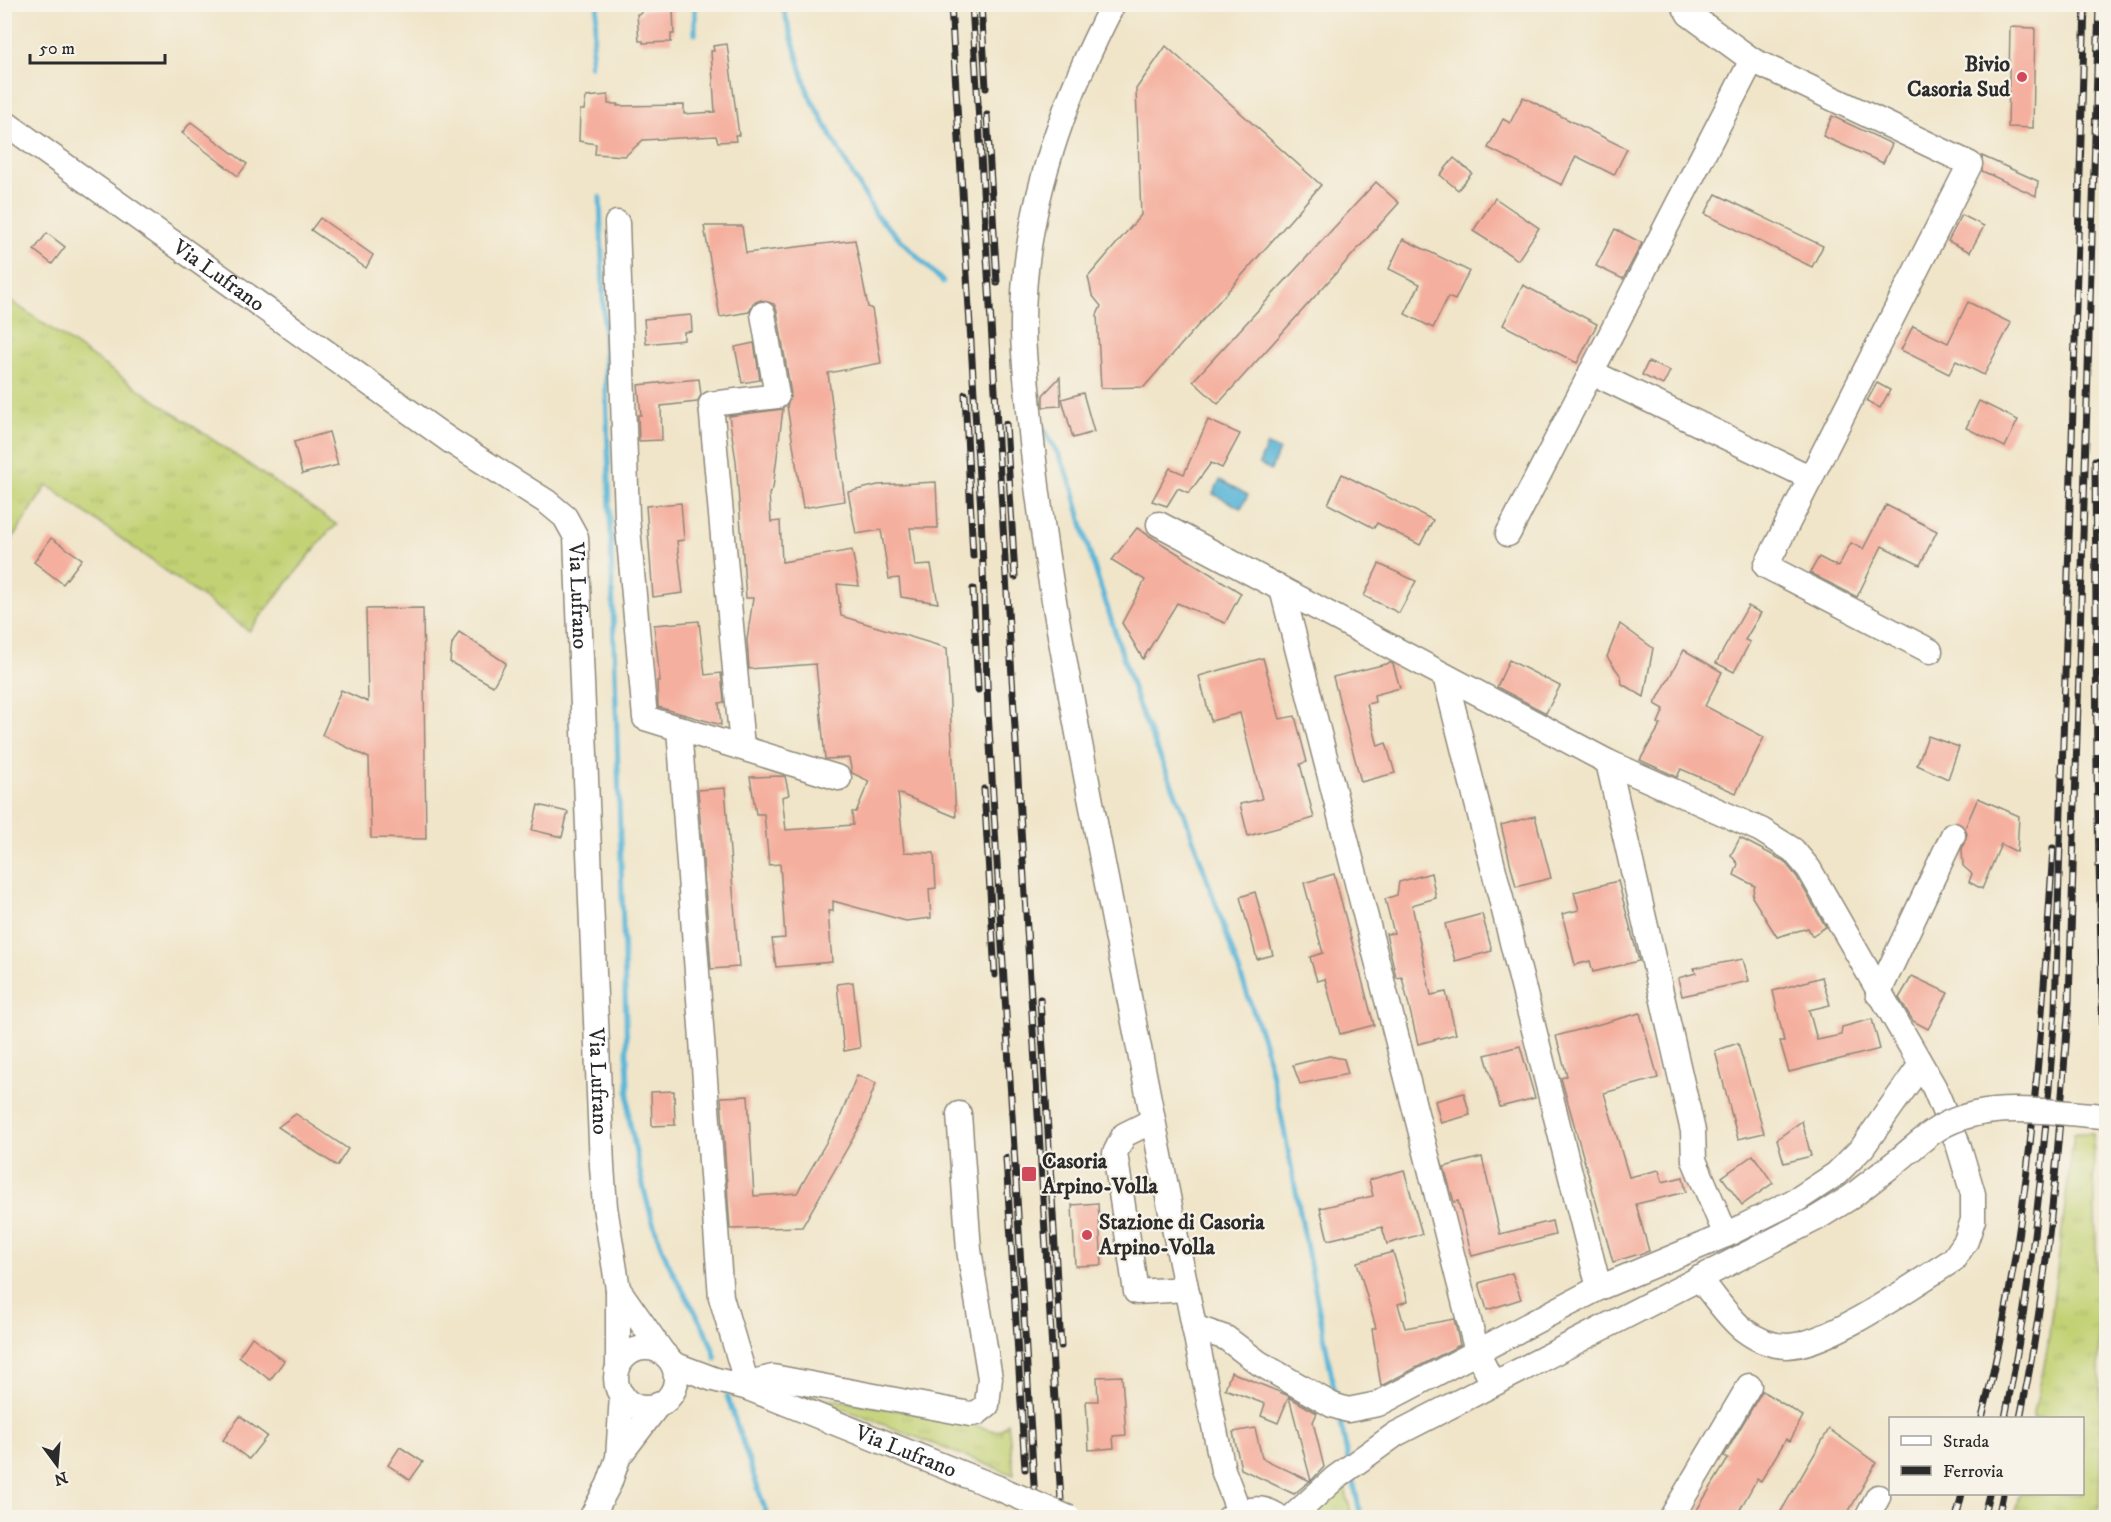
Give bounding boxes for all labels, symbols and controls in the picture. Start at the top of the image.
scale bar [30,27,165,65]
text: 50 m [39,38,75,60]
place label: Bivio Casoria Sud [1907,51,2011,103]
marker: Bivio Casoria Sud [2015,70,2029,84]
street label: Via Lufrano [167,233,270,318]
street label: Via Lufrano [563,541,594,650]
street label: Via Lufrano [583,1026,614,1135]
place label: Casoria Arpino-Volla [1041,1148,1159,1200]
marker: Casoria Arpino-Volla [1020,1165,1038,1183]
place label: Stazione di Casoria Arpino-Volla [1098,1209,1265,1261]
marker: Stazione di Casoria Arpino-Volla [1080,1228,1094,1242]
legend [1889,1417,2084,1495]
street label: Via Lufrano [850,1418,961,1484]
text: Strada [1943,1431,1990,1453]
north arrow [27,1435,87,1495]
text: Ferrovia [1943,1461,2004,1483]
text: N [52,1467,70,1490]

